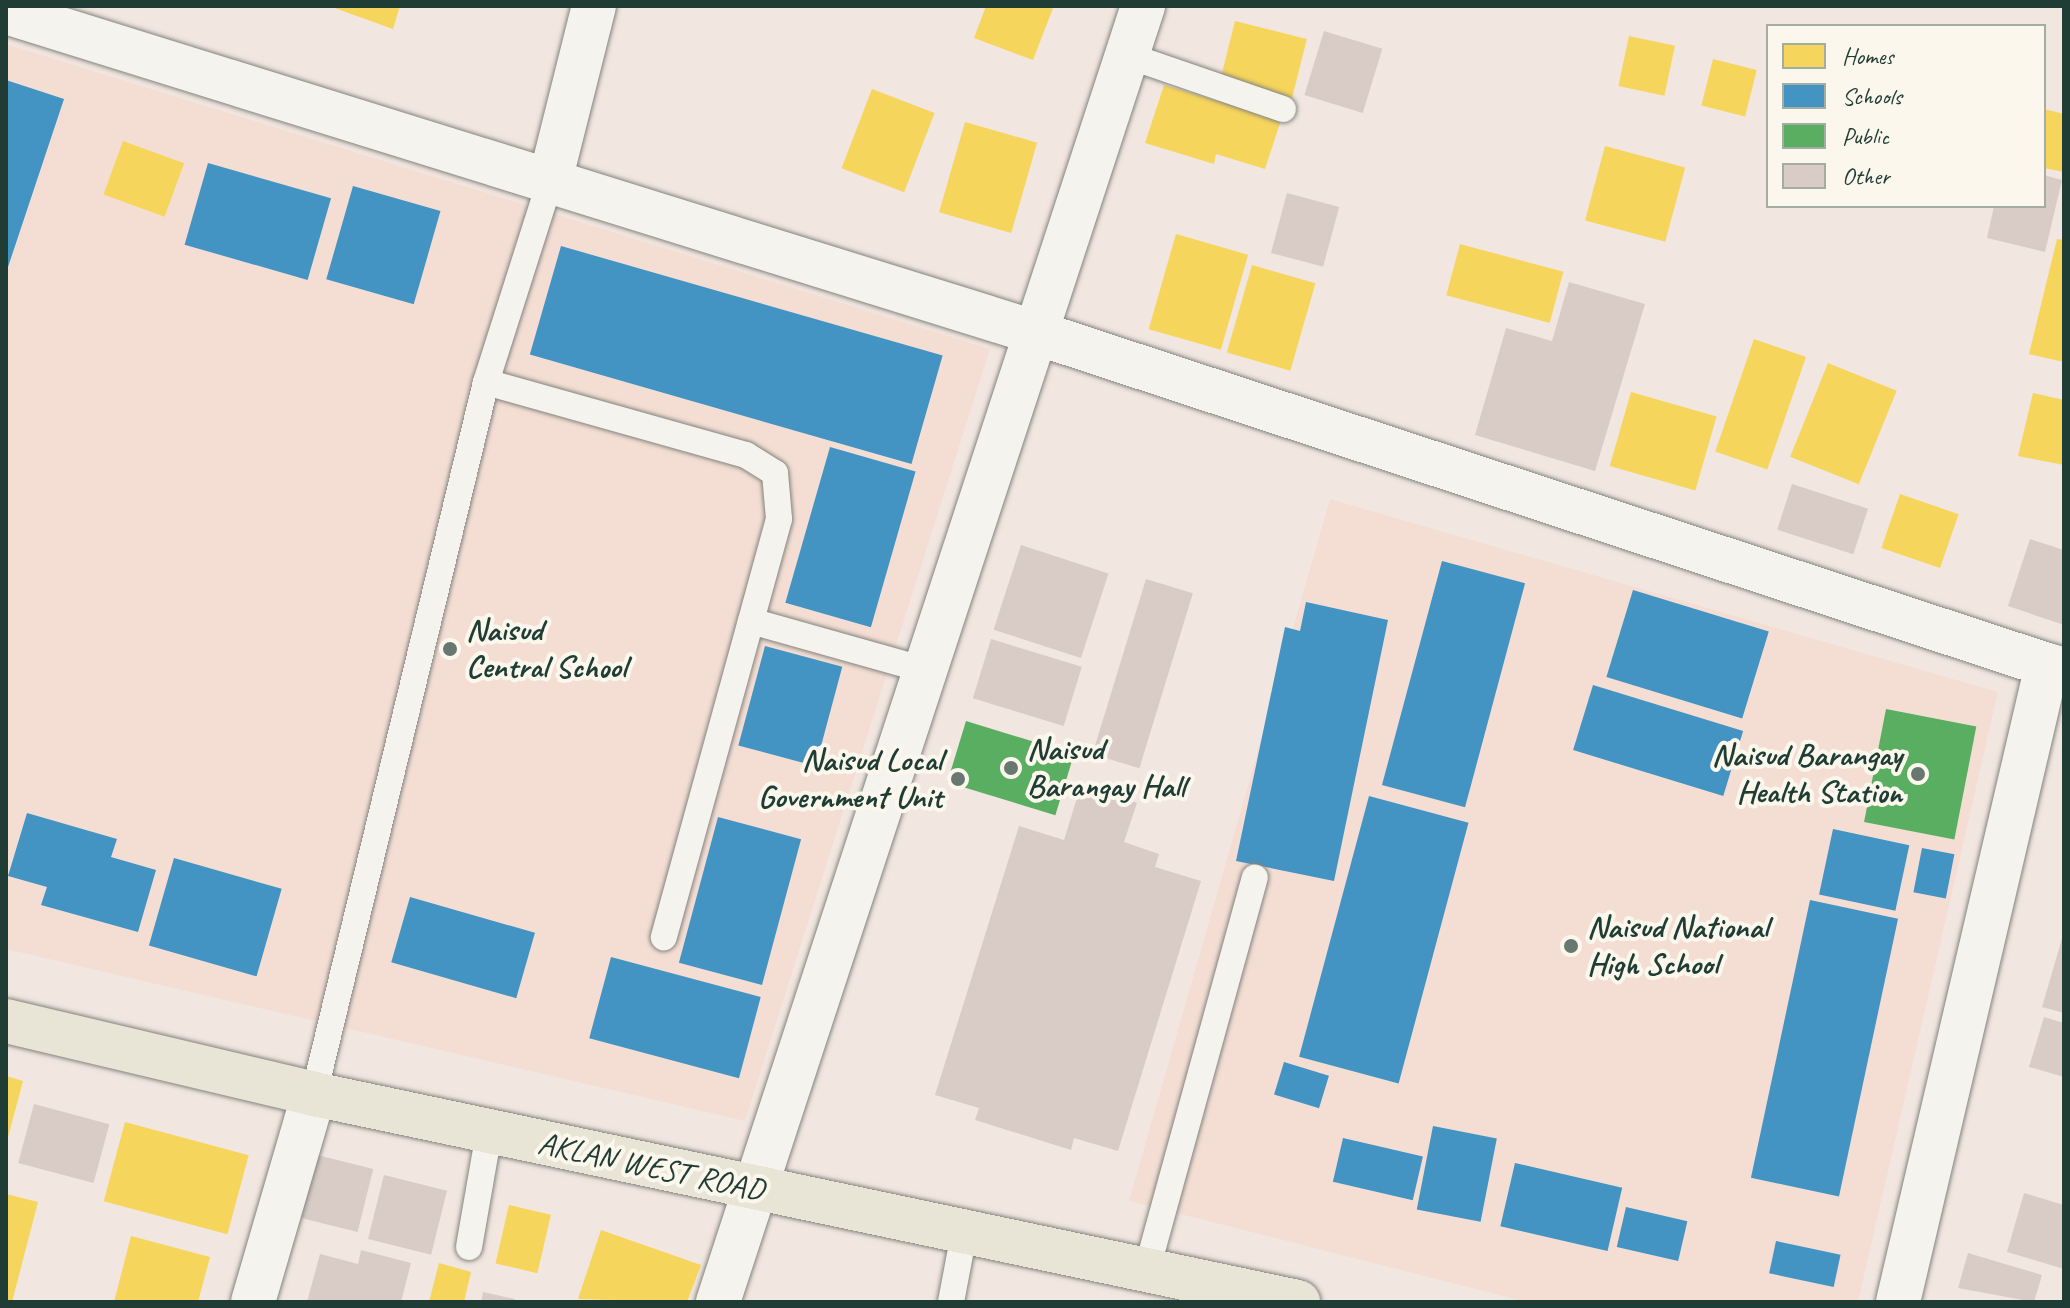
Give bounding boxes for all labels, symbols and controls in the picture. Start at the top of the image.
legend [1766,24,2046,208]
text: Homes [1842,41,1893,71]
text: Schools [1842,81,1902,111]
text: Public [1842,121,1889,151]
text: Other [1842,161,1890,191]
place label: Naisud Central School [466,612,626,687]
marker: Naisud Central School [441,640,459,658]
place label: Naisud Barangay Hall [1027,731,1185,806]
place label: Naisud Barangay Health Station [1712,737,1902,812]
place label: Naisud Local Government Unit [758,742,942,817]
marker: Naisud Barangay Hall [1002,759,1020,777]
marker: Naisud Barangay Health Station [1909,765,1927,783]
marker: Naisud Local Government Unit [949,770,967,788]
place label: Naisud National High School [1587,909,1768,984]
marker: Naisud National High School [1562,937,1580,955]
street label: AKLAN WEST ROAD [534,1124,768,1210]

